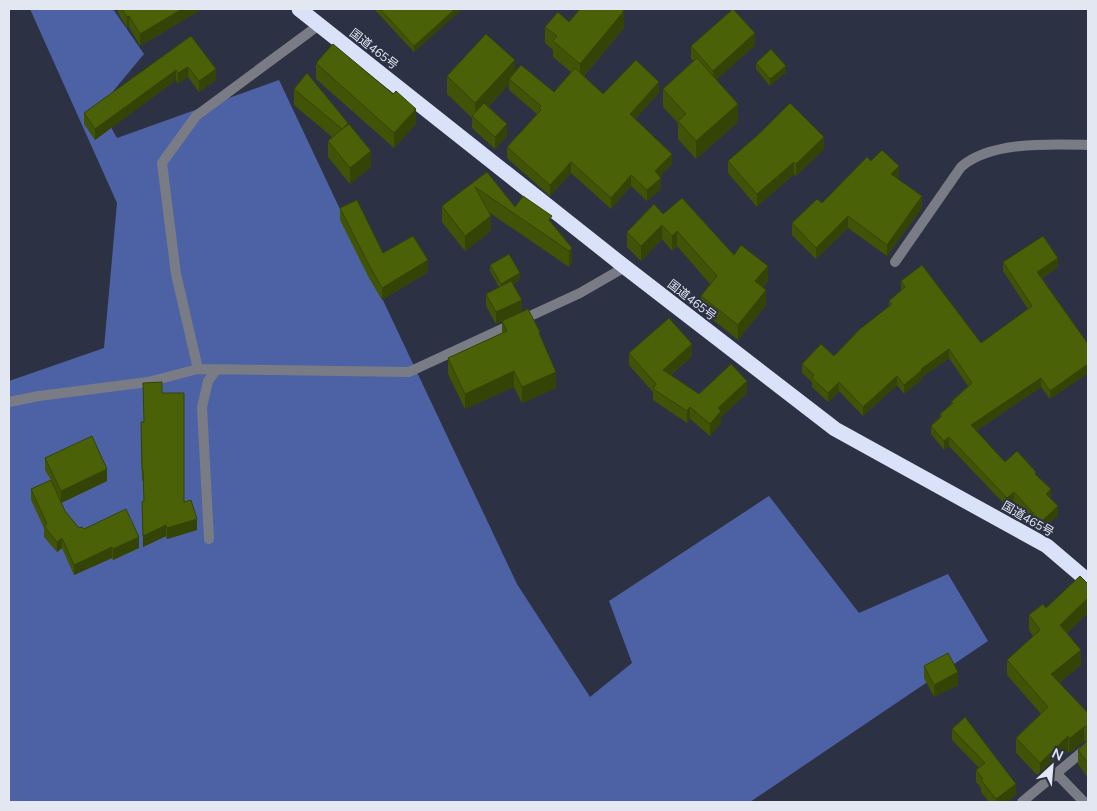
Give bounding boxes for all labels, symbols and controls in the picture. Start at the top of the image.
street label: 国道465号 [347,25,402,72]
street label: 国道465号 [665,276,720,323]
street label: 国道465号 [1000,498,1057,539]
north arrow [1027,741,1077,791]
text: N [1049,744,1066,765]

